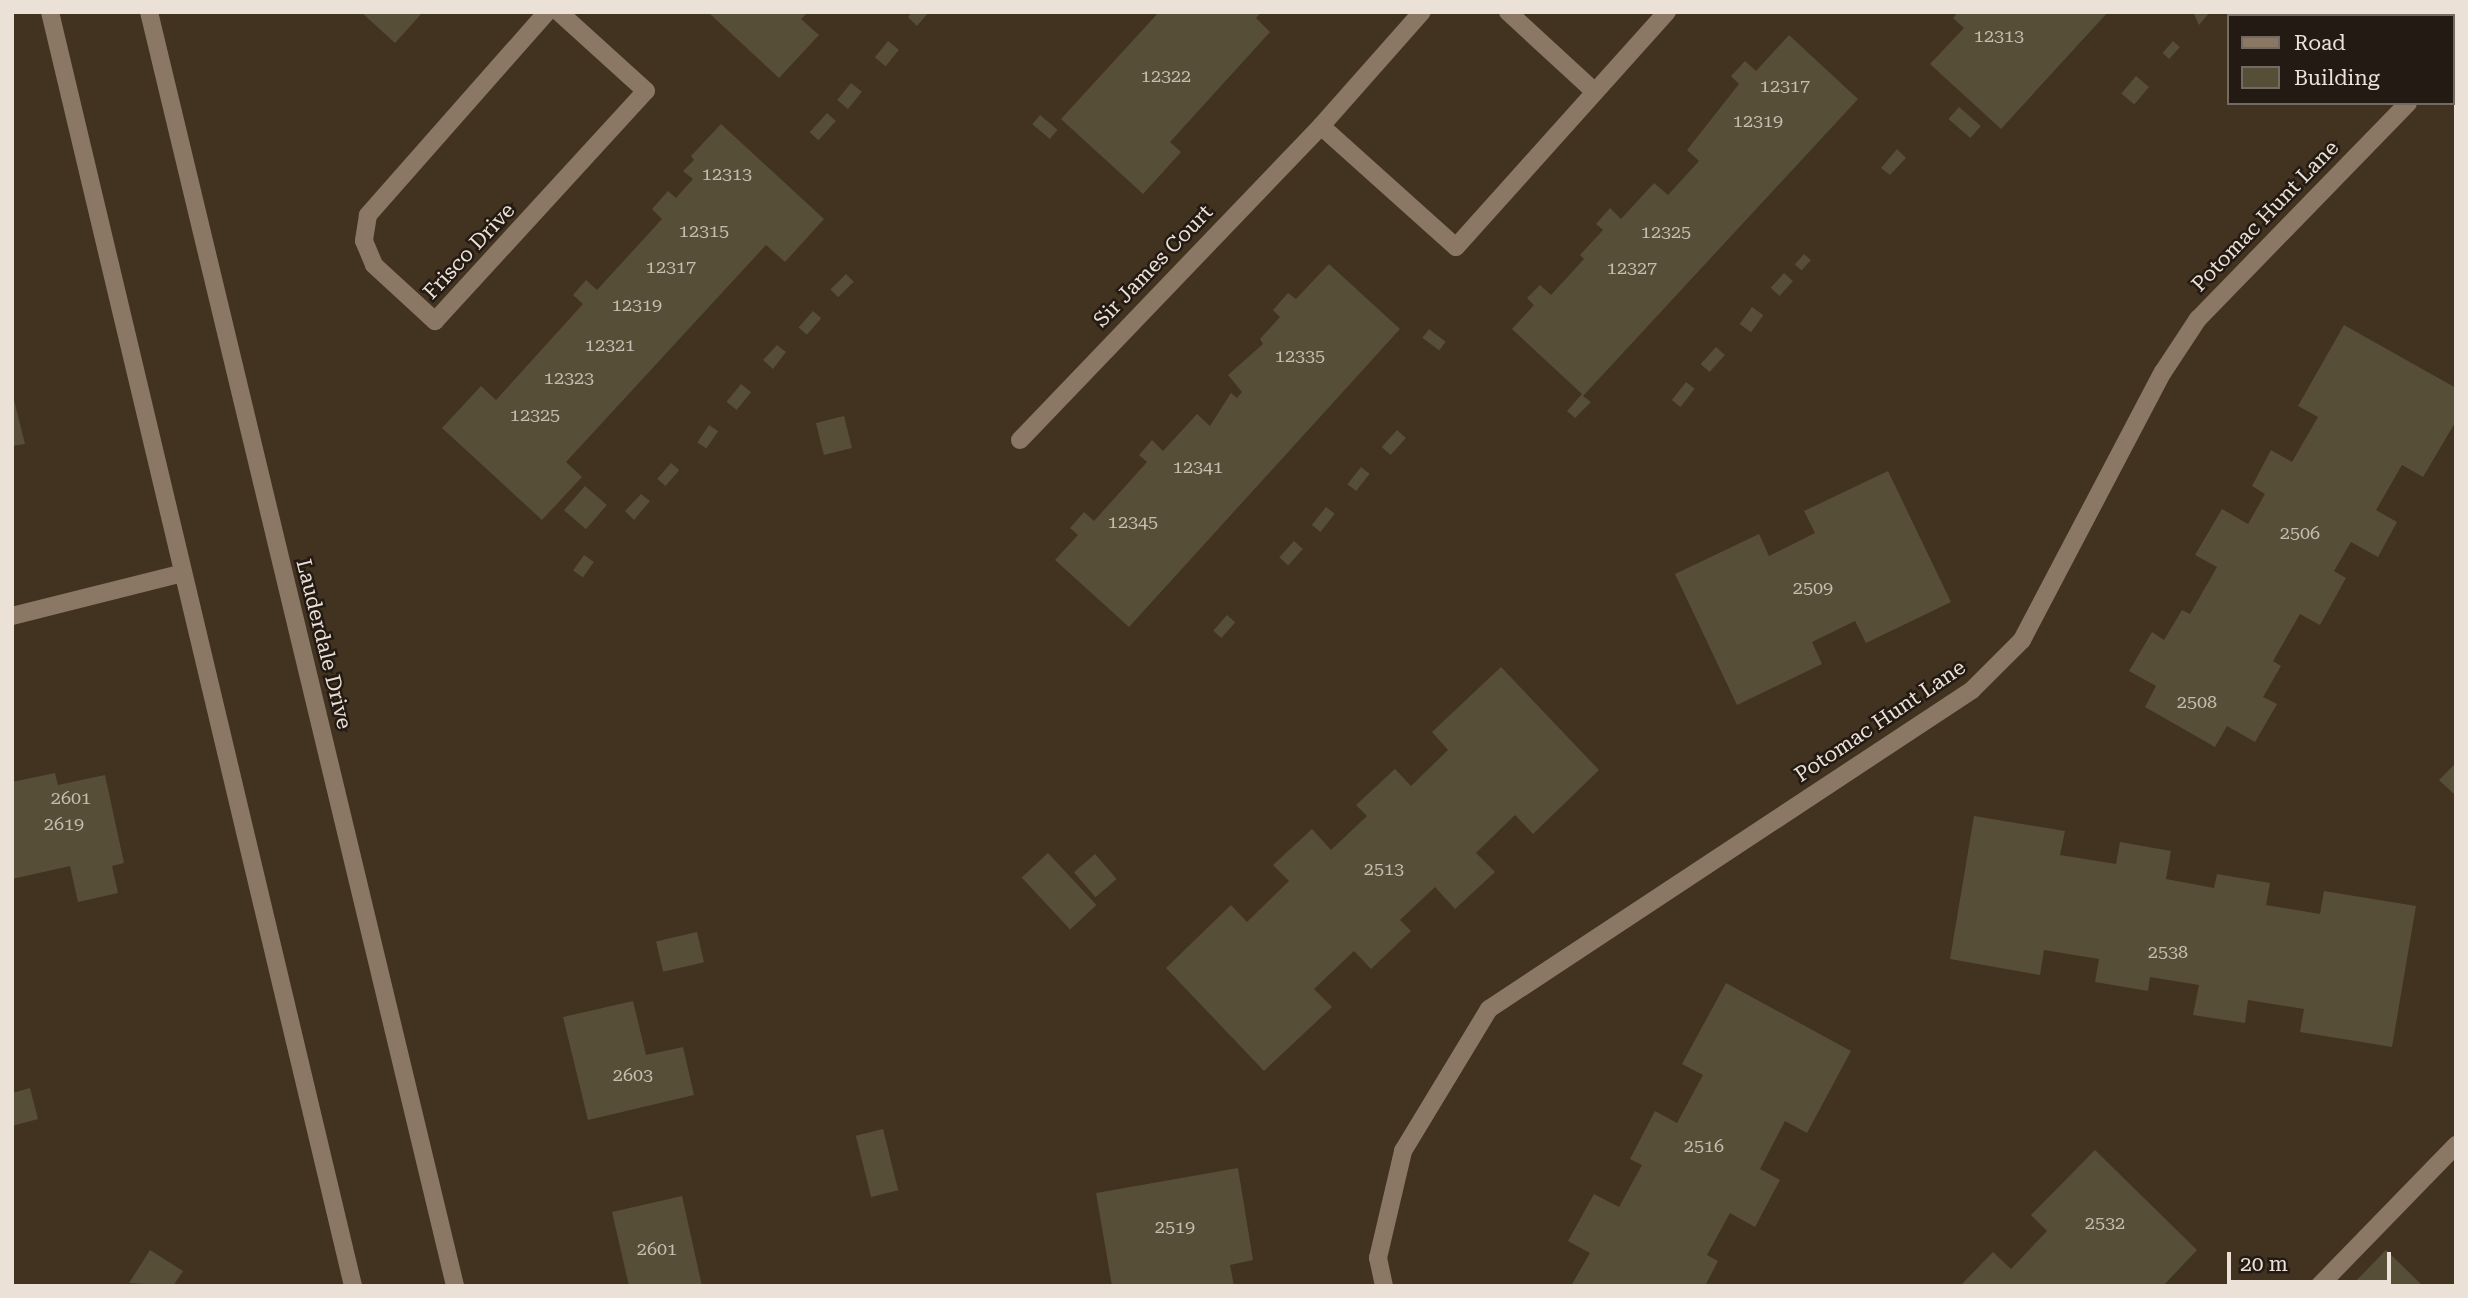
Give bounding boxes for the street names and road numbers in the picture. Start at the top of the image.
street label: Potomac Hunt Lane [2186,135,2344,297]
street label: Frisco Drive [418,198,520,304]
street label: Sir James Court [1088,200,1218,332]
street label: Lauderdale Drive [291,557,357,731]
street label: Potomac Hunt Lane [1790,654,1970,788]

